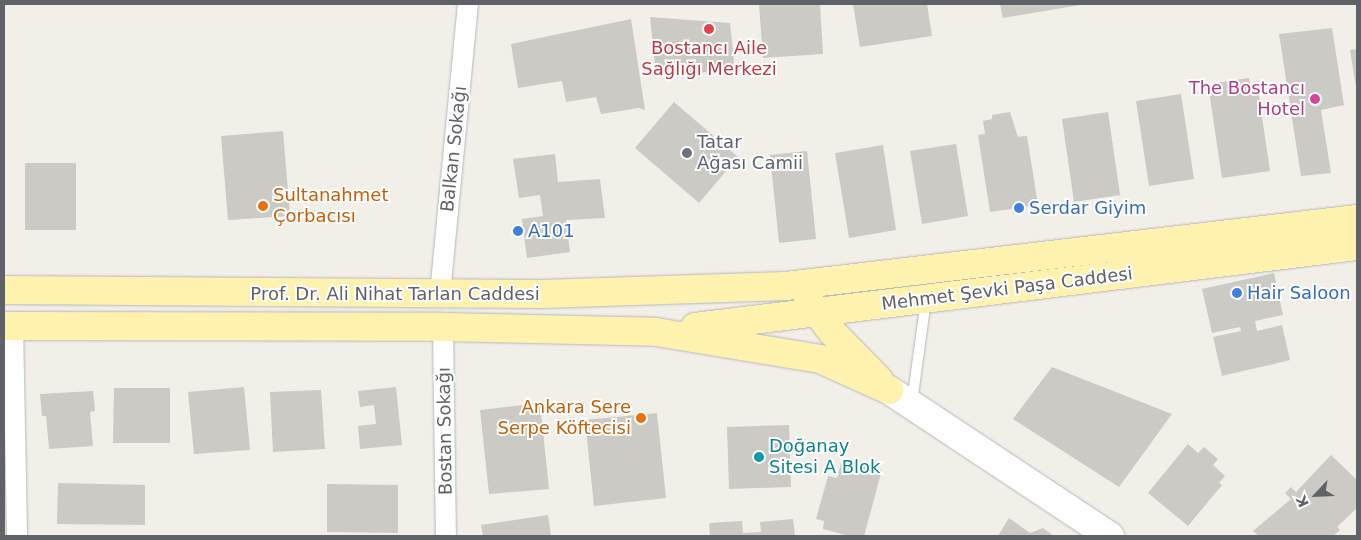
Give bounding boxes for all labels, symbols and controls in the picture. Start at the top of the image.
marker: Bostancı Aile Sağlığı Merkezi [702,22,716,36]
place label: Bostancı Aile Sağlığı Merkezi [641,38,777,80]
place label: The Bostancı Hotel [1189,78,1305,120]
street label: Balkan Sokağı [437,85,471,213]
marker: The Bostancı Hotel [1309,93,1321,105]
place label: Tatar Ağası Camii [697,132,803,174]
marker: Tatar Ağası Camii [681,147,693,159]
place label: Sultanahmet Çorbacısı [273,185,388,228]
place label: Serdar Giyim [1029,197,1146,219]
marker: Sultanahmet Çorbacısı [257,200,269,212]
marker: Serdar Giyim [1013,202,1025,214]
place label: A101 [528,220,575,242]
marker: A101 [512,225,524,237]
street label: Mehmet Şevki Paşa Caddesi [880,263,1134,315]
place label: Hair Saloon [1247,282,1351,304]
street label: Prof. Dr. Ali Nihat Tarlan Caddesi [250,283,540,305]
marker: Hair Saloon [1231,287,1243,299]
street label: Bostan Sokağı [433,367,457,495]
place label: Ankara Sere Serpe Köftecisi [498,397,631,439]
marker: Ankara Sere Serpe Köftecisi [635,412,647,424]
place label: Doğanay Sitesi A Blok [769,436,880,478]
marker: Doğanay Sitesi A Blok [753,451,765,463]
north arrow [1291,470,1341,520]
text: K [1293,493,1312,510]

